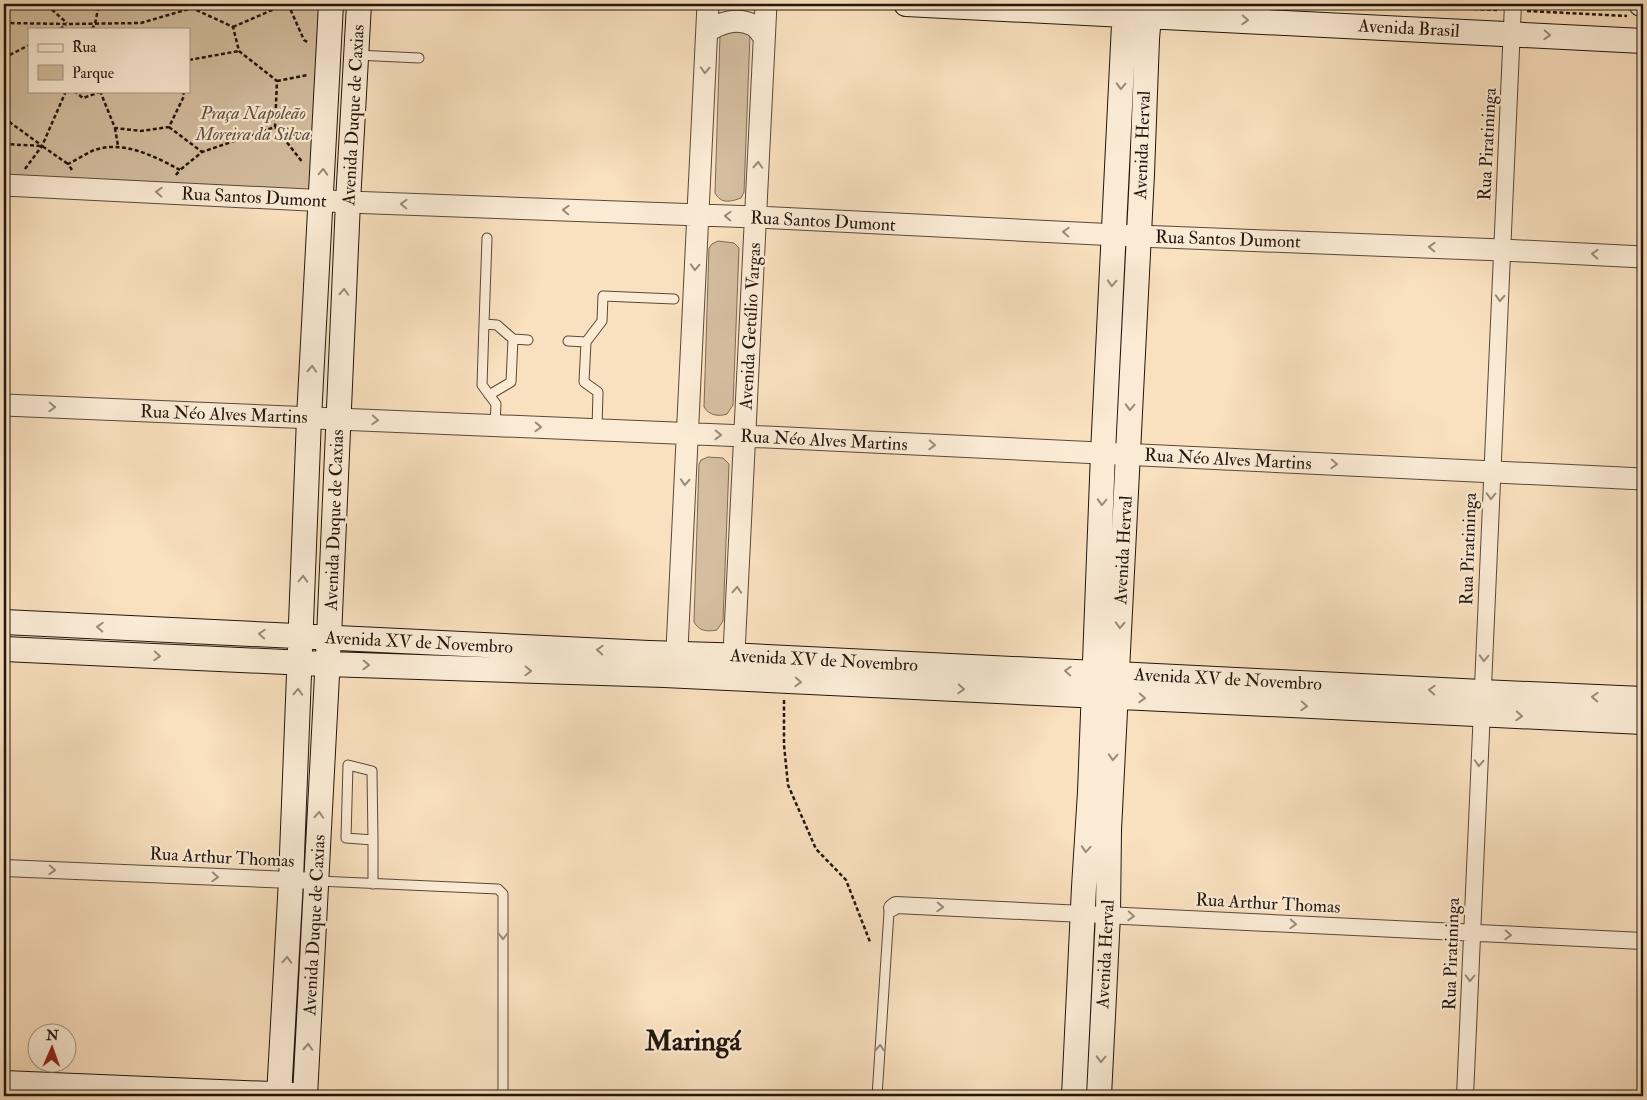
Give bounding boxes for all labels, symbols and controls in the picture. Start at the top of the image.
street label: Avenida Brasil [1357,14,1461,43]
one-way arrow [1242,15,1250,25]
street label: Avenida Duque de Caxias [337,24,370,207]
legend [28,28,190,92]
one-way arrow [1544,30,1552,41]
text: Rua [72,38,97,57]
text: Parque [72,64,114,83]
one-way arrow [699,66,710,74]
one-way arrow [1116,82,1126,90]
street label: Rua Piratininga [1473,87,1502,201]
street label: Avenida Herval [1129,90,1156,201]
park label: Praça Napoleão Moreira da Silva [195,102,310,146]
one-way arrow [752,161,763,169]
one-way arrow [317,167,328,175]
street label: Rua Santos Dumont [181,182,328,213]
one-way arrow [155,186,163,197]
one-way arrow [399,199,407,209]
one-way arrow [562,205,570,216]
street label: Rua Santos Dumont [750,206,897,237]
one-way arrow [724,211,732,222]
street label: Rua Santos Dumont [1155,225,1301,254]
one-way arrow [1061,227,1069,238]
street label: Avenida Getúlio Vargas [735,242,766,411]
one-way arrow [1428,242,1436,252]
one-way arrow [1590,249,1598,260]
one-way arrow [690,263,701,271]
one-way arrow [1107,280,1118,288]
one-way arrow [338,287,349,295]
one-way arrow [1494,295,1505,303]
one-way arrow [306,365,317,373]
street label: Rua Néo Alves Martins [140,400,308,429]
one-way arrow [49,401,57,412]
one-way arrow [1124,403,1135,411]
one-way arrow [372,415,380,426]
one-way arrow [534,422,542,433]
street label: Rua Néo Alves Martins [740,425,908,456]
street label: Avenida Duque de Caxias [320,429,349,612]
one-way arrow [714,430,722,440]
one-way arrow [929,440,937,451]
street label: Rua Néo Alves Martins [1144,444,1312,475]
one-way arrow [1330,458,1338,469]
one-way arrow [680,478,691,486]
street label: Rua Piratininga [1455,492,1482,606]
one-way arrow [1485,492,1496,500]
street label: Avenida Herval [1109,495,1138,606]
one-way arrow [1096,498,1107,506]
one-way arrow [297,575,308,583]
one-way arrow [731,586,742,594]
one-way arrow [96,621,104,632]
one-way arrow [1114,621,1125,629]
street label: Avenida XV de Novembro [323,626,514,659]
one-way arrow [258,629,266,640]
street label: Avenida XV de Novembro [728,644,919,677]
one-way arrow [596,645,604,656]
one-way arrow [154,651,162,662]
one-way arrow [1478,654,1489,662]
one-way arrow [362,660,370,671]
street label: Avenida XV de Novembro [1132,663,1323,696]
one-way arrow [525,666,533,676]
one-way arrow [1064,666,1072,677]
one-way arrow [795,677,803,687]
one-way arrow [957,684,965,695]
one-way arrow [1428,684,1436,695]
one-way arrow [293,687,304,695]
one-way arrow [1138,692,1146,703]
one-way arrow [1590,692,1598,702]
one-way arrow [1301,700,1309,711]
one-way arrow [1516,711,1523,721]
one-way arrow [1107,753,1118,761]
one-way arrow [1474,759,1485,767]
one-way arrow [314,811,325,819]
street label: Avenida Duque de Caxias [298,834,331,1017]
street label: Rua Arthur Thomas [149,842,295,873]
one-way arrow [1081,845,1092,853]
one-way arrow [49,864,57,875]
one-way arrow [211,871,219,882]
street label: Rua Arthur Thomas [1195,888,1341,919]
street label: Rua Piratininga [1438,897,1465,1011]
street label: Avenida Herval [1091,899,1120,1010]
one-way arrow [936,902,944,913]
one-way arrow [1127,911,1135,922]
one-way arrow [1290,919,1298,930]
one-way arrow [1504,929,1512,940]
one-way arrow [498,932,508,940]
one-way arrow [281,956,292,964]
one-way arrow [1464,974,1475,982]
north arrow [28,1022,78,1072]
district label: Maringá [644,1024,743,1059]
text: N [45,1027,59,1044]
one-way arrow [302,1043,313,1051]
one-way arrow [875,1043,886,1051]
one-way arrow [1095,1056,1106,1064]

